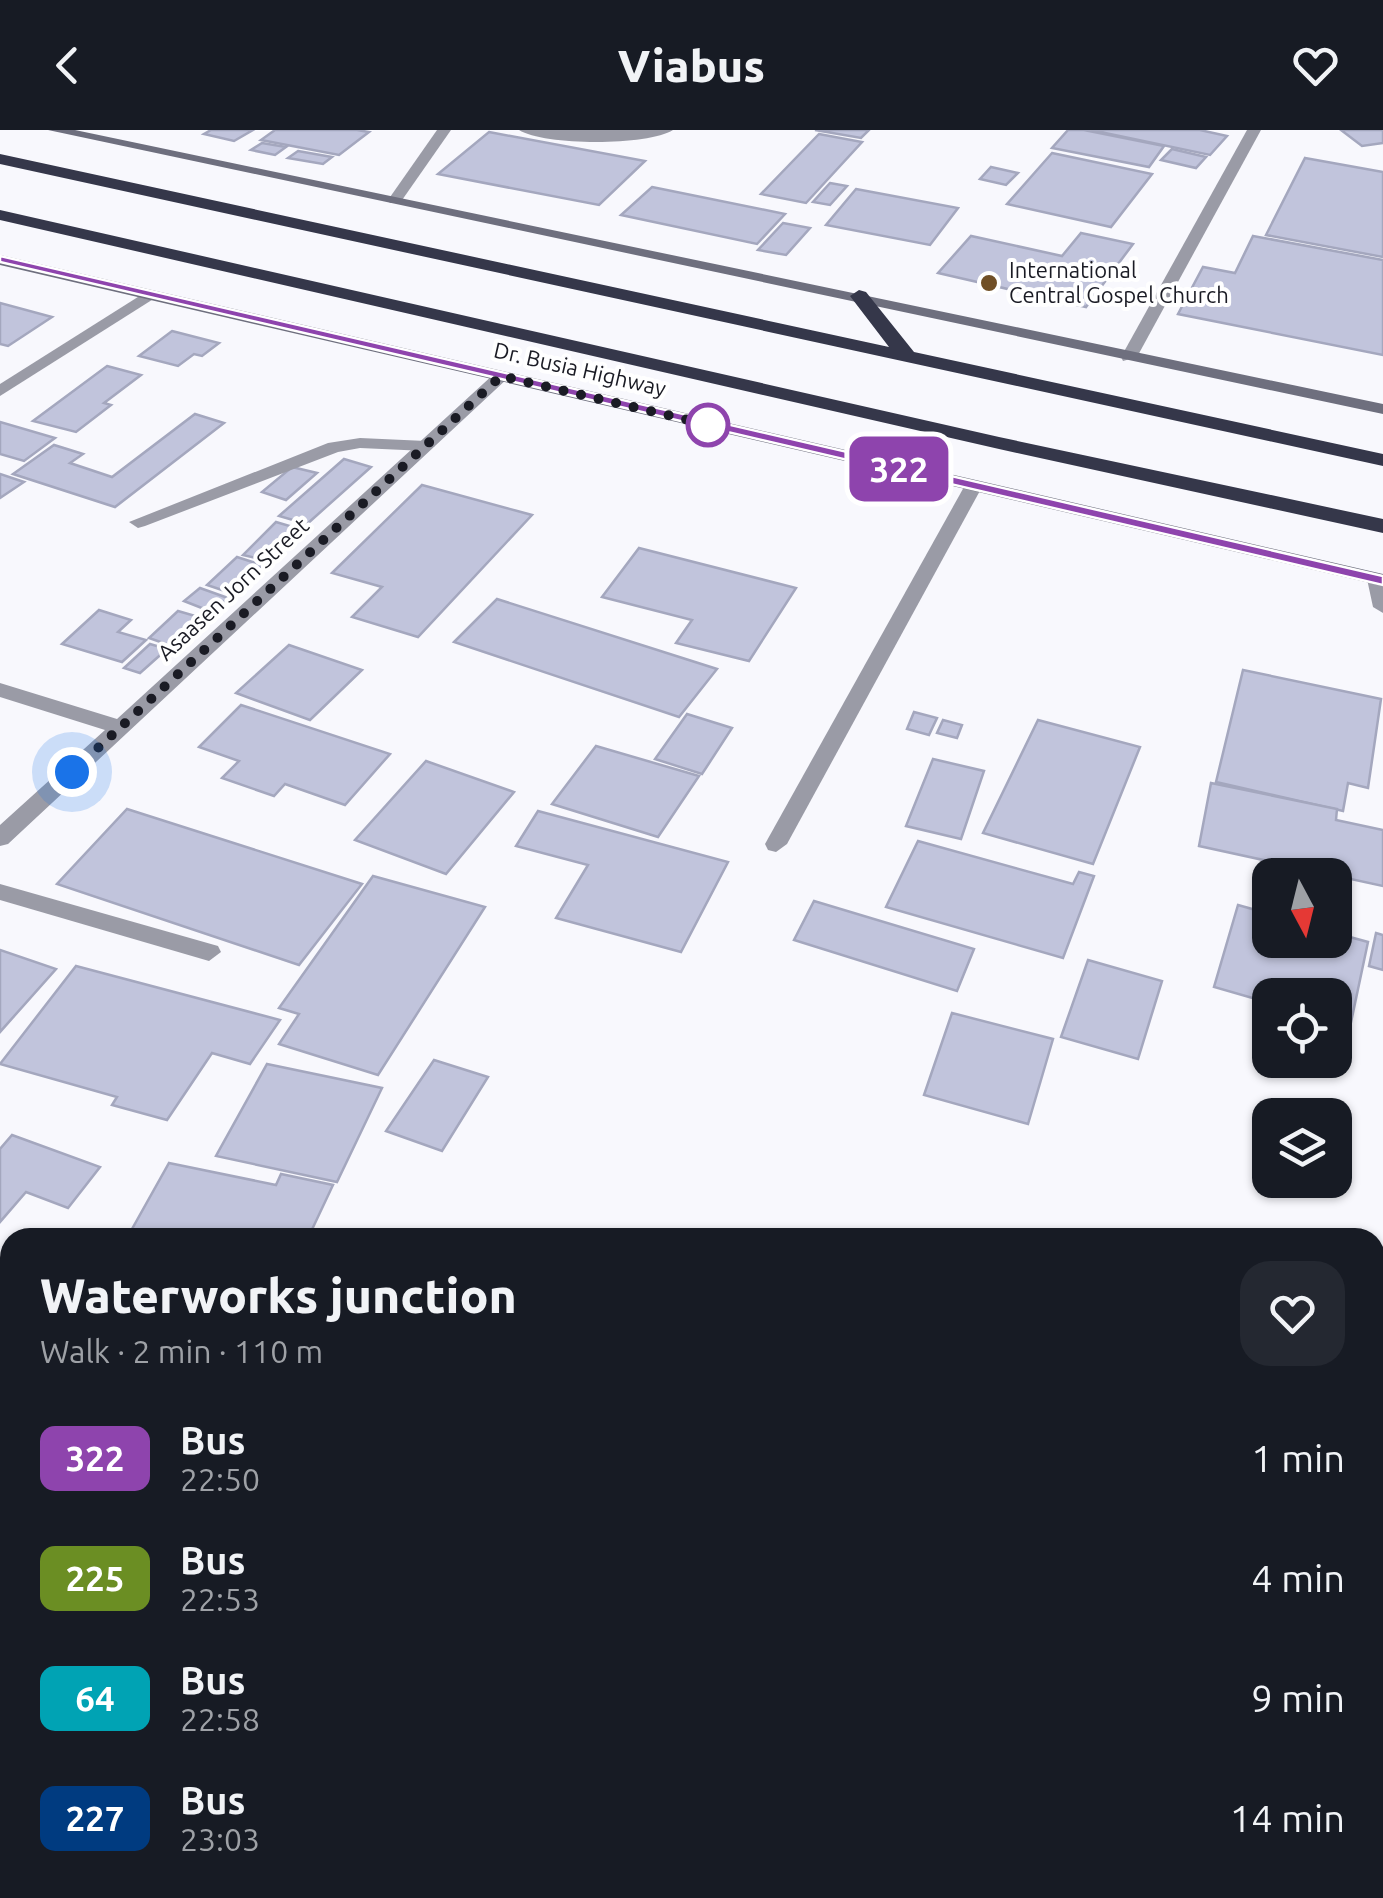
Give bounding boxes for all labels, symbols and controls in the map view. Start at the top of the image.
icon: back [40,38,95,93]
icon: heart [1288,38,1343,93]
text: Viabus [618,40,765,91]
place label: International Central Gospel Church [1009,257,1229,307]
marker: International Central Gospel Church [978,272,1000,294]
street label: Dr. Busia Highway [492,337,669,401]
unlabelled marker [687,404,729,446]
line badge: 322 [842,436,956,502]
text: 322 [869,449,929,489]
street label: Asaasen Jorn Street [152,512,314,665]
your location [47,747,97,797]
north arrow [1252,858,1352,958]
map controls [1252,858,1352,1198]
button: locate [1252,978,1352,1078]
button: layers [1252,1098,1352,1198]
button: heart [1240,1261,1345,1366]
text: Waterworks junction [40,1268,517,1322]
text: Walk · 2 min · 110 m [40,1333,323,1369]
text: Bus [180,1419,245,1461]
text: 1 min [1251,1437,1345,1479]
text: 322 [65,1438,125,1478]
text: 22:50 [180,1461,260,1497]
text: Bus [180,1539,245,1581]
text: 4 min [1251,1557,1345,1599]
text: 225 [65,1558,125,1598]
text: 22:53 [180,1581,260,1617]
text: Bus [180,1659,245,1701]
text: 9 min [1251,1677,1345,1719]
text: 64 [75,1678,115,1718]
text: 22:58 [180,1701,260,1737]
text: Bus [180,1779,245,1821]
text: 14 min [1230,1797,1345,1839]
text: 227 [65,1798,125,1838]
text: 23:03 [180,1821,260,1857]

